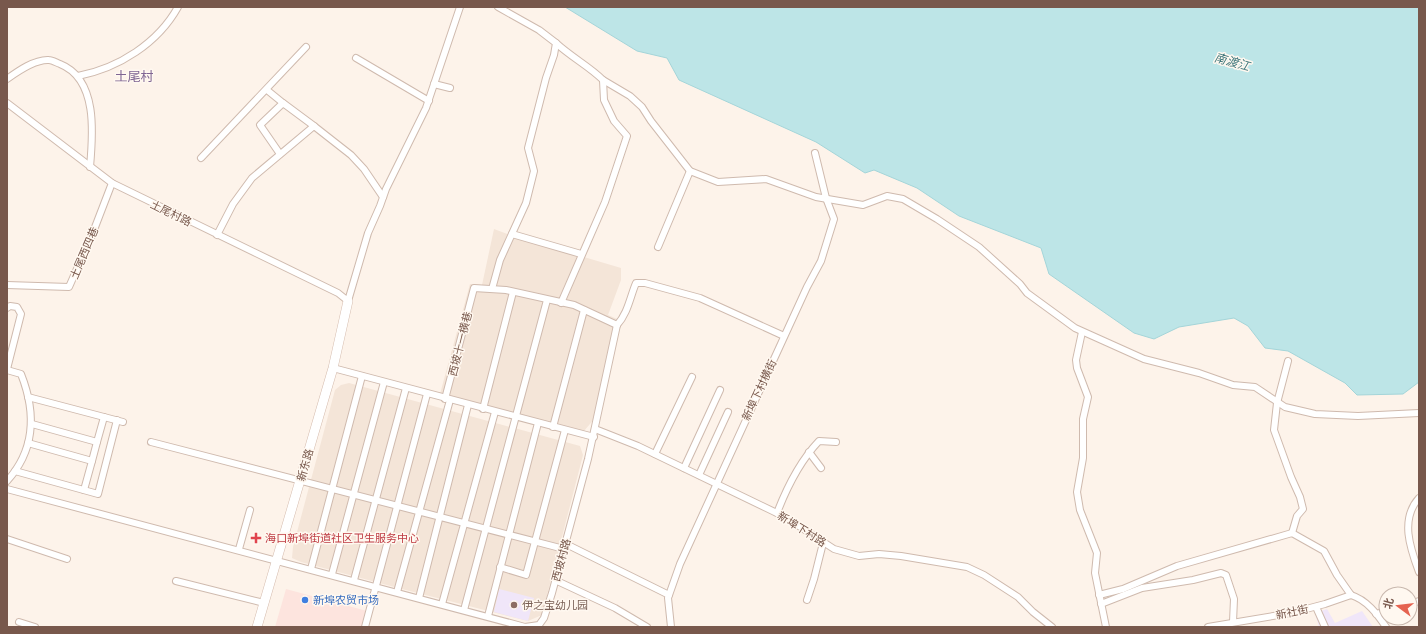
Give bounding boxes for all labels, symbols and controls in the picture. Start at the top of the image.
water label: 南渡江 [1213,50,1253,74]
district label: 土尾村 [114,69,154,84]
street label: 土尾村路 [149,198,193,228]
street label: 土尾西四巷 [68,225,100,281]
street label: 西坡十一横巷 [446,311,474,377]
street label: 新埠下村横街 [740,358,778,422]
street label: 新东路 [295,447,315,483]
street label: 新埠下村路 [775,509,829,549]
marker: 海口新埠街道社区卫生服务中心 [250,532,262,544]
place label: 海口新埠街道社区卫生服务中心 [265,532,419,544]
street label: 西坡村路 [550,537,572,583]
north arrow [1378,586,1418,626]
place label: 新埠农贸市场 [313,594,379,606]
marker: 新埠农贸市场 [300,595,310,605]
text: 北 [1381,597,1396,610]
place label: 伊之宝幼儿园 [522,599,588,611]
marker: 伊之宝幼儿园 [509,600,519,610]
street label: 新社街 [1275,603,1309,621]

